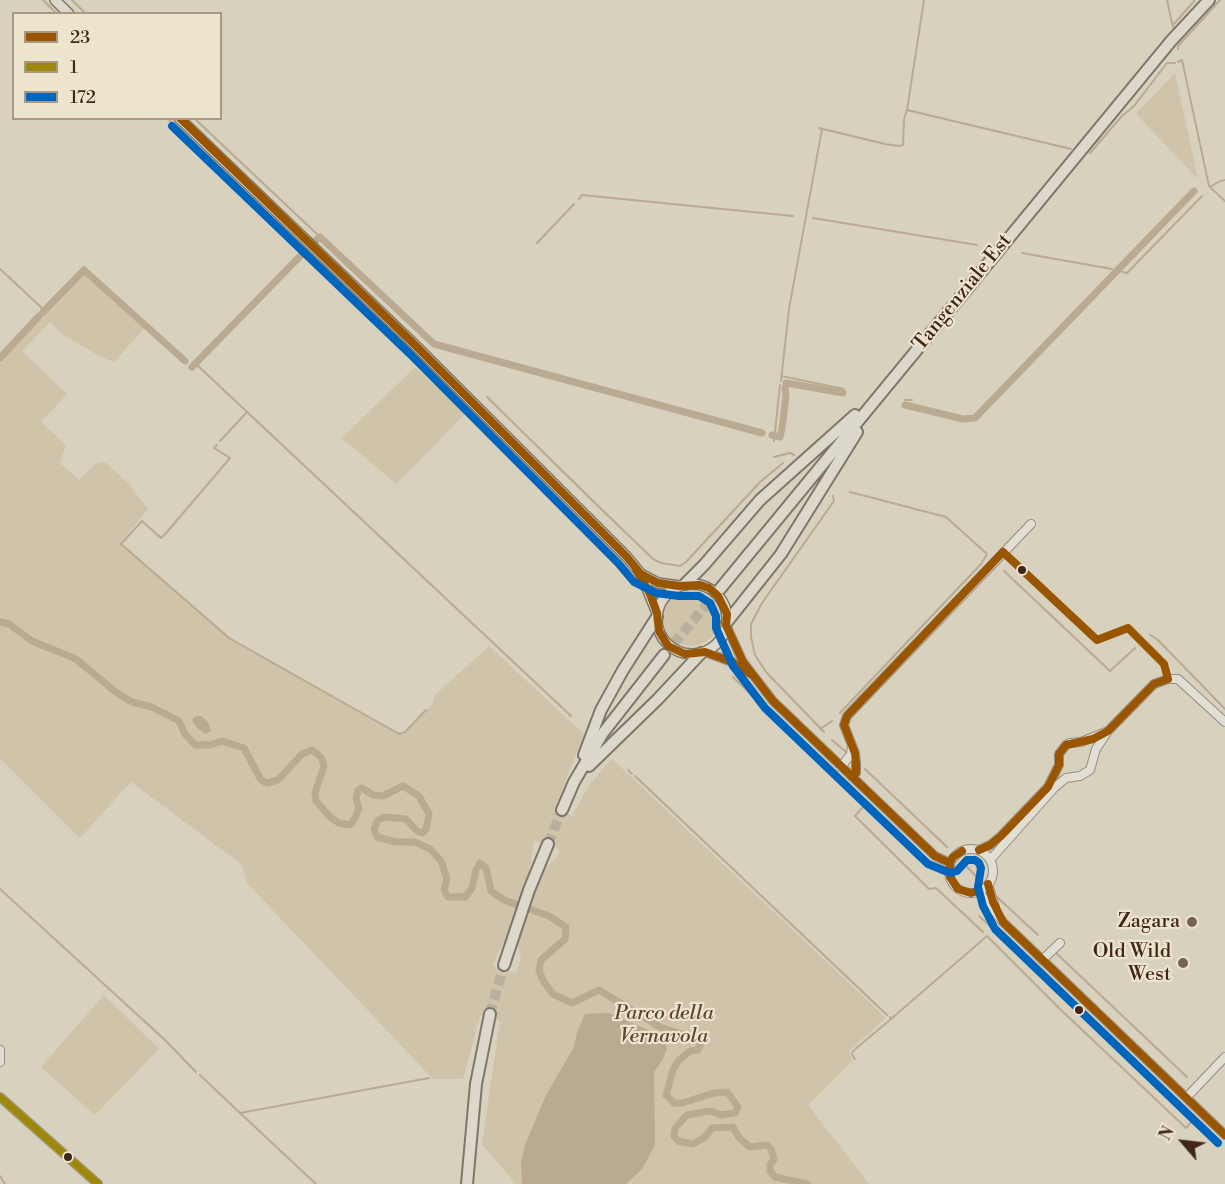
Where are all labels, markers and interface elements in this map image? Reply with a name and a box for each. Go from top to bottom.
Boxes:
legend [12,12,222,120]
text: 23 [70,26,90,49]
text: 1 [70,56,78,79]
text: 172 [70,86,96,109]
street label: Tangenziale Est [909,230,1017,356]
unlabelled marker [1016,564,1028,576]
place label: Zagara [1118,910,1180,934]
marker: Zagara [1185,915,1199,929]
place label: Old Wild West [1093,940,1171,987]
marker: Old Wild West [1176,956,1190,970]
park label: Parco della Vernavola [615,1002,713,1049]
unlabelled marker [1073,1004,1085,1016]
north arrow [1153,1112,1213,1172]
text: N [1155,1123,1179,1144]
unlabelled marker [62,1151,74,1163]

